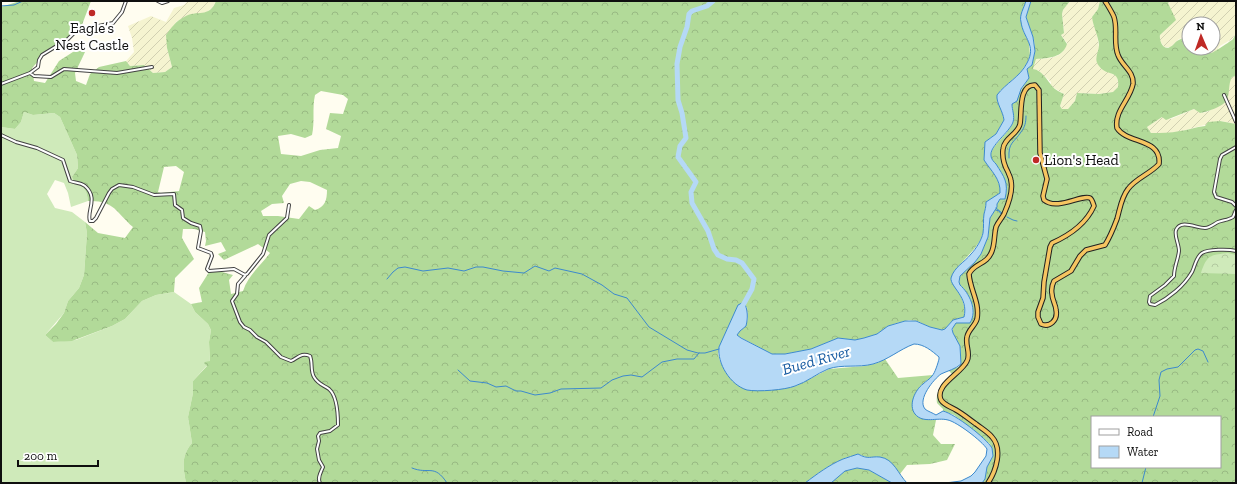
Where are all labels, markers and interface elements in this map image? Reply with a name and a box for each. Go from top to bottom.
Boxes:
marker: Eagle’s Nest Castle [87,8,97,18]
north arrow [1181,16,1221,56]
place label: Eagle’s Nest Castle [55,19,129,54]
text: N [1196,20,1206,33]
place label: Lion's Head [1044,151,1120,169]
marker: Lion's Head [1031,155,1041,165]
water label: Bued River [780,341,853,379]
legend [1091,416,1221,468]
text: Road [1127,425,1153,439]
scale bar [18,442,98,468]
text: Water [1127,445,1159,459]
text: 200 m [24,449,58,463]

